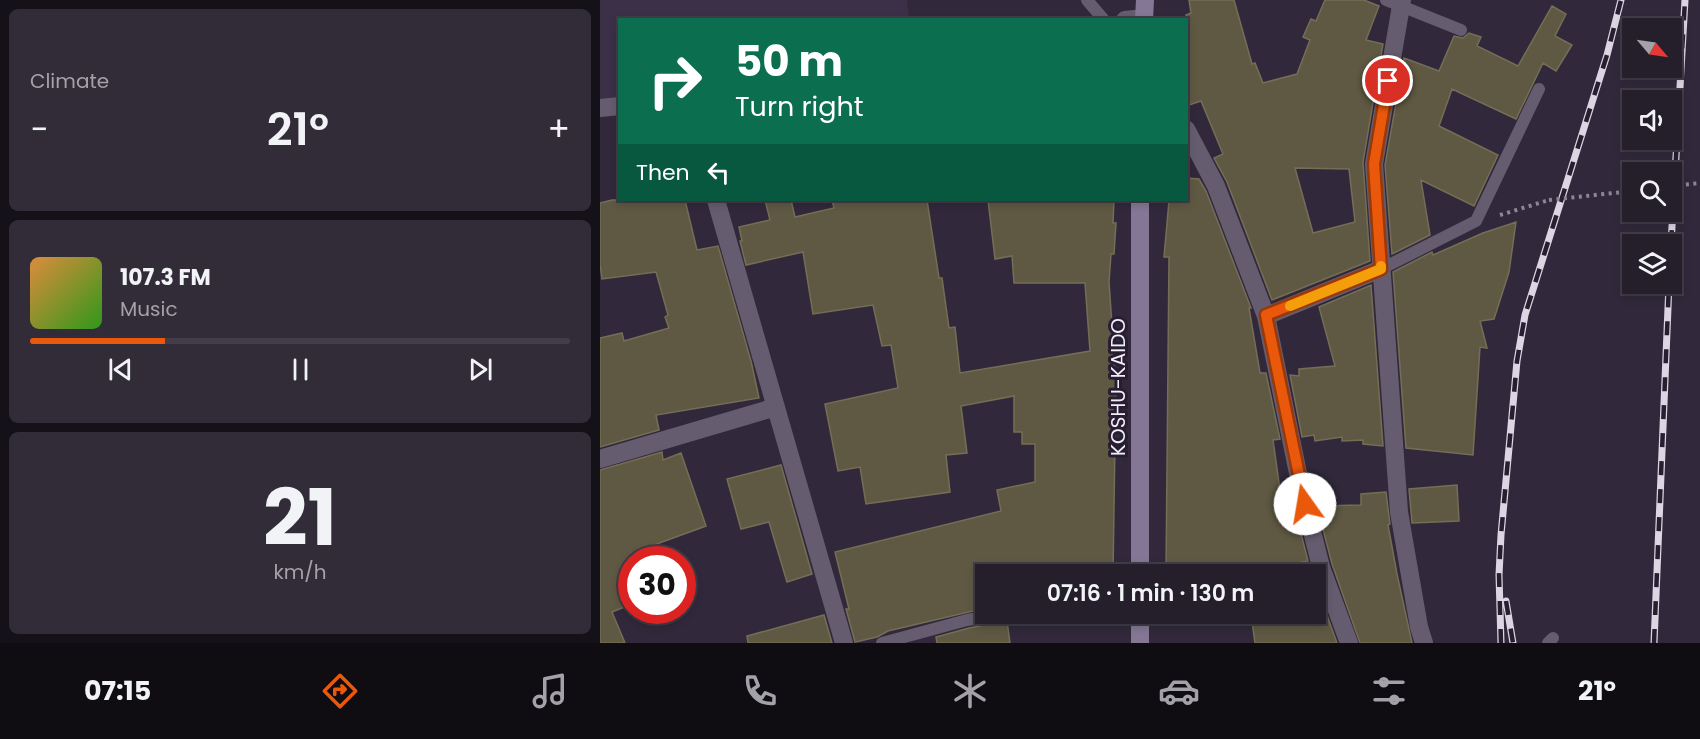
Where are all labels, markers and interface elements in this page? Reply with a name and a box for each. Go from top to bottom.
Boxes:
north arrow [1622,18,1682,78]
map controls [1622,18,1682,294]
text: 50 m [735,32,843,91]
icon: right [636,42,714,120]
pin [1362,55,1413,106]
icon: arrive [1371,64,1404,97]
text: Climate [30,67,109,95]
text: Turn right [735,88,864,125]
button: sound [1622,90,1682,150]
text: 21° [267,98,329,161]
text: − [30,106,48,153]
text: + [547,106,570,153]
icon: left [702,156,735,189]
text: Then [636,157,690,188]
button: search [1622,162,1682,222]
button: layers [1622,234,1682,294]
text: 107.3 FM [120,262,211,293]
text: Music [120,295,178,323]
street label: KOSHU-KAIDO [1104,318,1132,456]
icon: previous [104,353,137,386]
icon: pause [284,353,317,386]
icon: next [464,353,497,386]
text: 21 [263,463,337,572]
position arrow [1273,472,1337,536]
speed limit sign: 30 [618,546,696,624]
text: km/h [273,558,327,586]
text: 07:16 · 1 min · 130 m [1047,578,1254,609]
icon: directions [319,670,361,712]
icon: music [529,670,571,712]
icon: phone [739,670,781,712]
icon: climate [949,670,991,712]
icon: car [1158,670,1200,712]
icon: filters [1368,670,1410,712]
text: 07:15 [84,672,151,709]
text: 21° [1578,672,1616,709]

